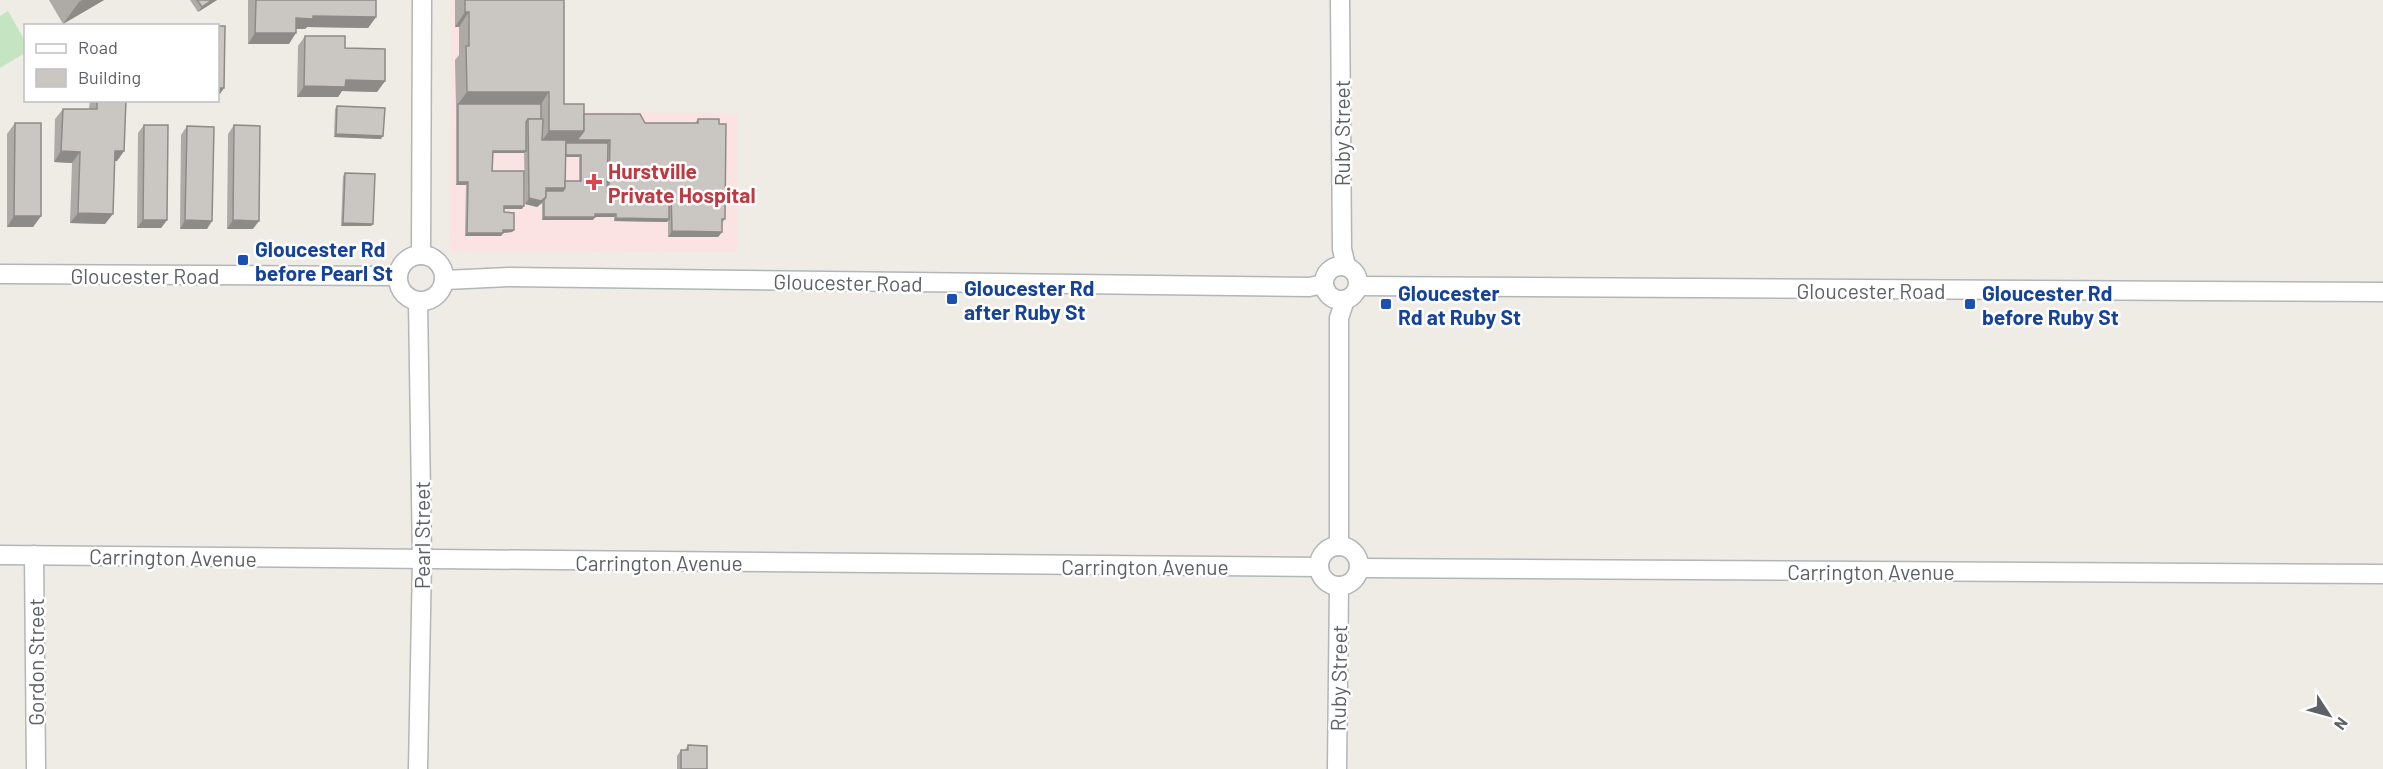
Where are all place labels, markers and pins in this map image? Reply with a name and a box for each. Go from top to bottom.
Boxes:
place label: Hurstville Private Hospital [608,158,756,207]
marker: Hurstville Private Hospital [585,173,603,191]
place label: Gloucester Rd before Pearl St [255,236,393,285]
marker: Gloucester Rd before Pearl St [236,253,250,267]
place label: Gloucester Rd after Ruby St [964,275,1094,324]
place label: Gloucester Rd at Ruby St [1398,280,1521,329]
place label: Gloucester Rd before Ruby St [1982,280,2119,329]
marker: Gloucester Rd after Ruby St [945,292,959,306]
marker: Gloucester Rd at Ruby St [1379,297,1393,311]
marker: Gloucester Rd before Ruby St [1963,297,1977,311]

